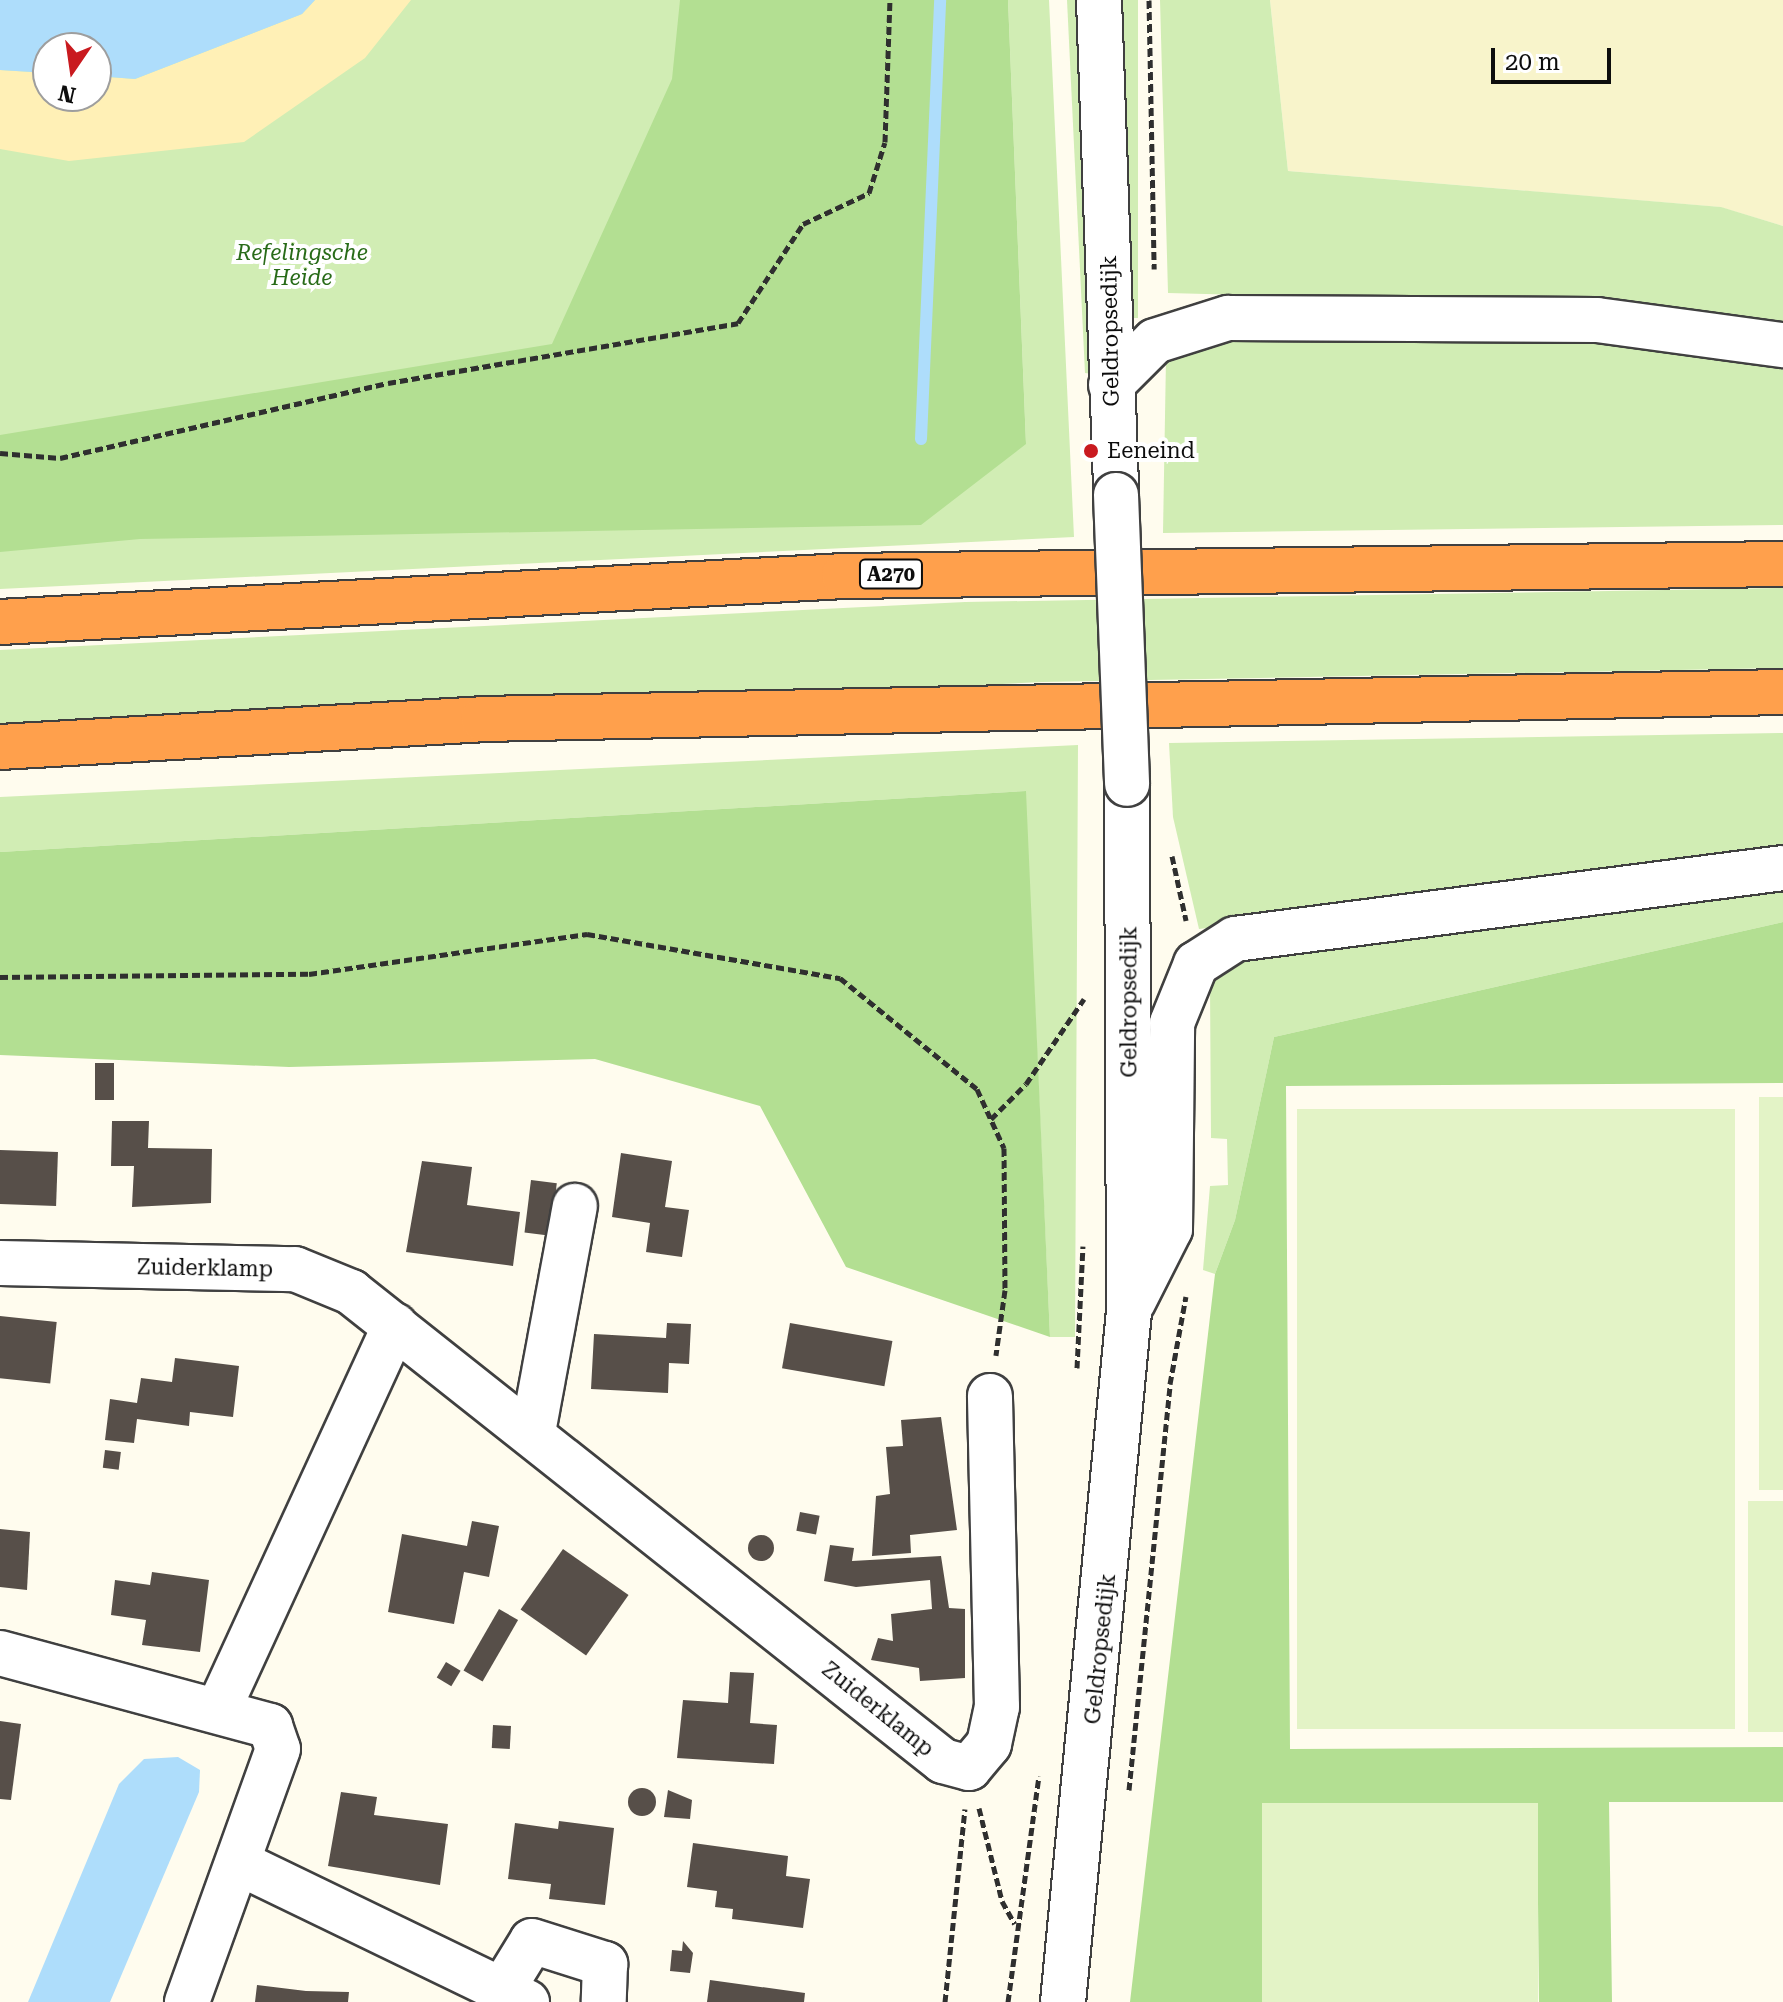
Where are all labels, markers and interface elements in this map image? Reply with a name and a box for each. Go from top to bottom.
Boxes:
north arrow [32,32,112,112]
scale bar [1495,32,1615,82]
text: 20 m [1505,48,1560,76]
text: N [56,80,78,108]
park label: Refelingsche Heide [236,239,368,290]
street label: Geldropsedijk [1095,255,1125,407]
place label: Eeneind [1107,438,1195,464]
marker: Eeneind [1082,442,1100,460]
road number: A270 [857,558,925,590]
street label: Geldropsedijk [1116,926,1142,1078]
street label: Zuiderklamp [137,1254,273,1282]
street label: Geldropsedijk [1079,1572,1121,1726]
street label: Zuiderklamp [817,1656,939,1762]

